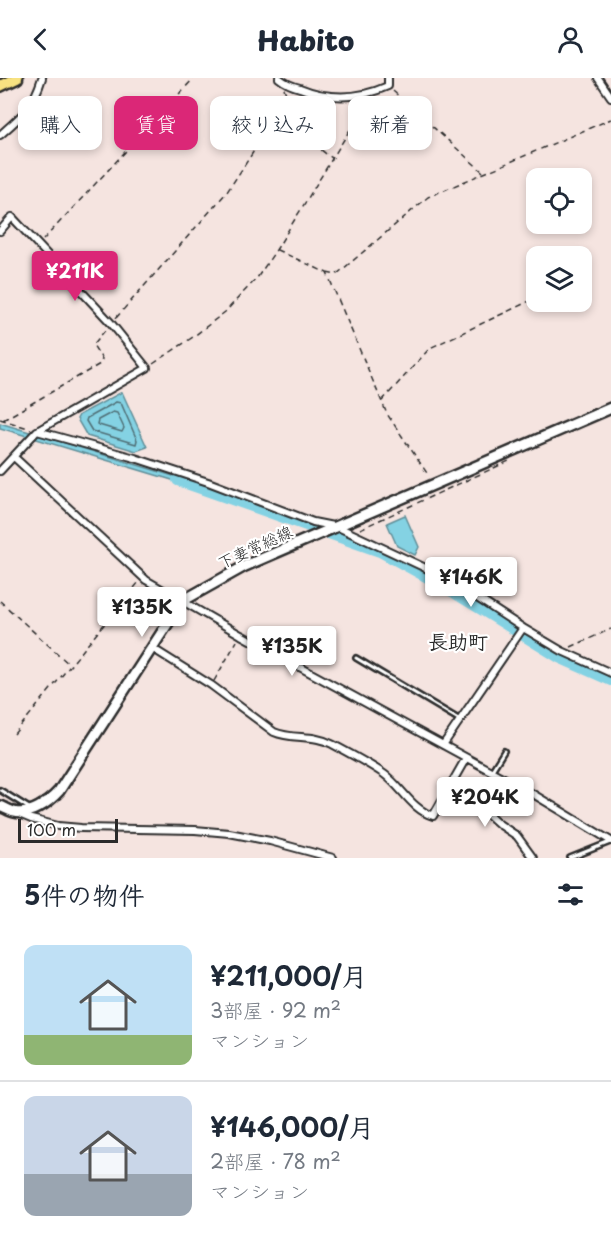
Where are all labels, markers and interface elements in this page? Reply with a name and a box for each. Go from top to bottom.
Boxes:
text: Habito [257,19,354,60]
icon: back [24,23,57,56]
icon: person [554,23,587,56]
chip: 購入 [18,96,102,150]
chip: 賃貸 [114,96,198,150]
chip: 絞り込み [210,96,336,150]
chip: 新着 [348,96,432,150]
map controls [526,168,592,312]
button: locate [526,168,592,234]
button: layers [526,246,592,312]
pin: ¥211K [33,251,117,302]
text: ¥211K [46,255,104,285]
street label: 下妻常総線 [213,518,296,574]
pin: ¥146K [429,557,513,608]
text: ¥146K [439,561,503,591]
pin: ¥135K [100,587,184,638]
text: ¥135K [111,591,173,621]
pin: ¥135K [250,626,334,677]
district label: 長助町 [428,626,488,656]
text: ¥135K [261,630,323,660]
pin: ¥204K [443,777,527,828]
text: ¥204K [451,781,519,811]
scale bar [18,816,118,844]
text: 100 m [27,817,76,841]
text: 5件の物件 [24,875,145,914]
icon: filters [554,878,587,911]
text: ¥211,000/月 [210,956,367,995]
icon: home [72,969,144,1041]
text: 3部屋 · 92 m² [210,995,341,1025]
text: マンション [210,1025,309,1055]
text: ¥146,000/月 [210,1107,375,1146]
icon: home [72,1120,144,1192]
text: 2部屋 · 78 m² [210,1146,341,1176]
text: マンション [210,1176,309,1206]

